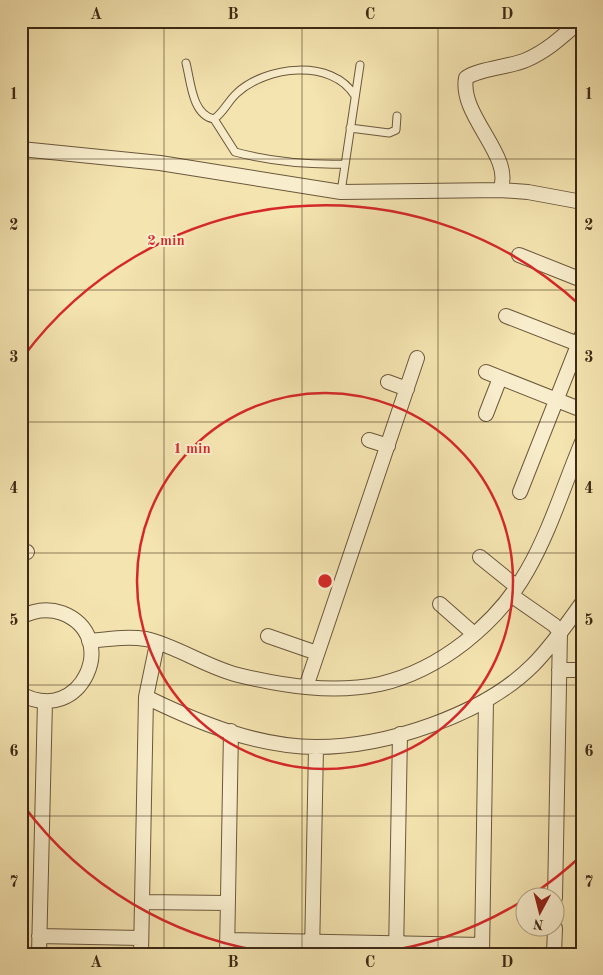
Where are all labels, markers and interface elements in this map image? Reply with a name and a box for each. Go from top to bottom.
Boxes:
text: A [90,7,102,23]
text: B [227,7,239,23]
text: C [365,7,375,23]
text: D [501,7,513,23]
text: 1 [9,87,19,103]
text: 1 [584,87,594,103]
text: 2 [9,218,19,234]
text: 2 [584,218,594,234]
text: 2 min [147,234,185,249]
text: 3 [9,350,19,366]
text: 3 [584,350,594,366]
text: 1 min [173,442,211,457]
text: 4 [9,481,19,497]
text: 4 [584,481,594,497]
centre of rings [316,572,334,590]
text: 5 [9,613,19,629]
text: 5 [584,613,594,629]
text: 6 [9,744,19,760]
text: 6 [584,744,594,760]
text: 7 [9,875,19,891]
text: 7 [584,875,594,891]
north arrow [516,888,566,938]
text: N [532,916,545,932]
text: A [90,955,102,971]
text: B [227,955,239,971]
text: C [365,955,375,971]
text: D [501,955,513,971]

